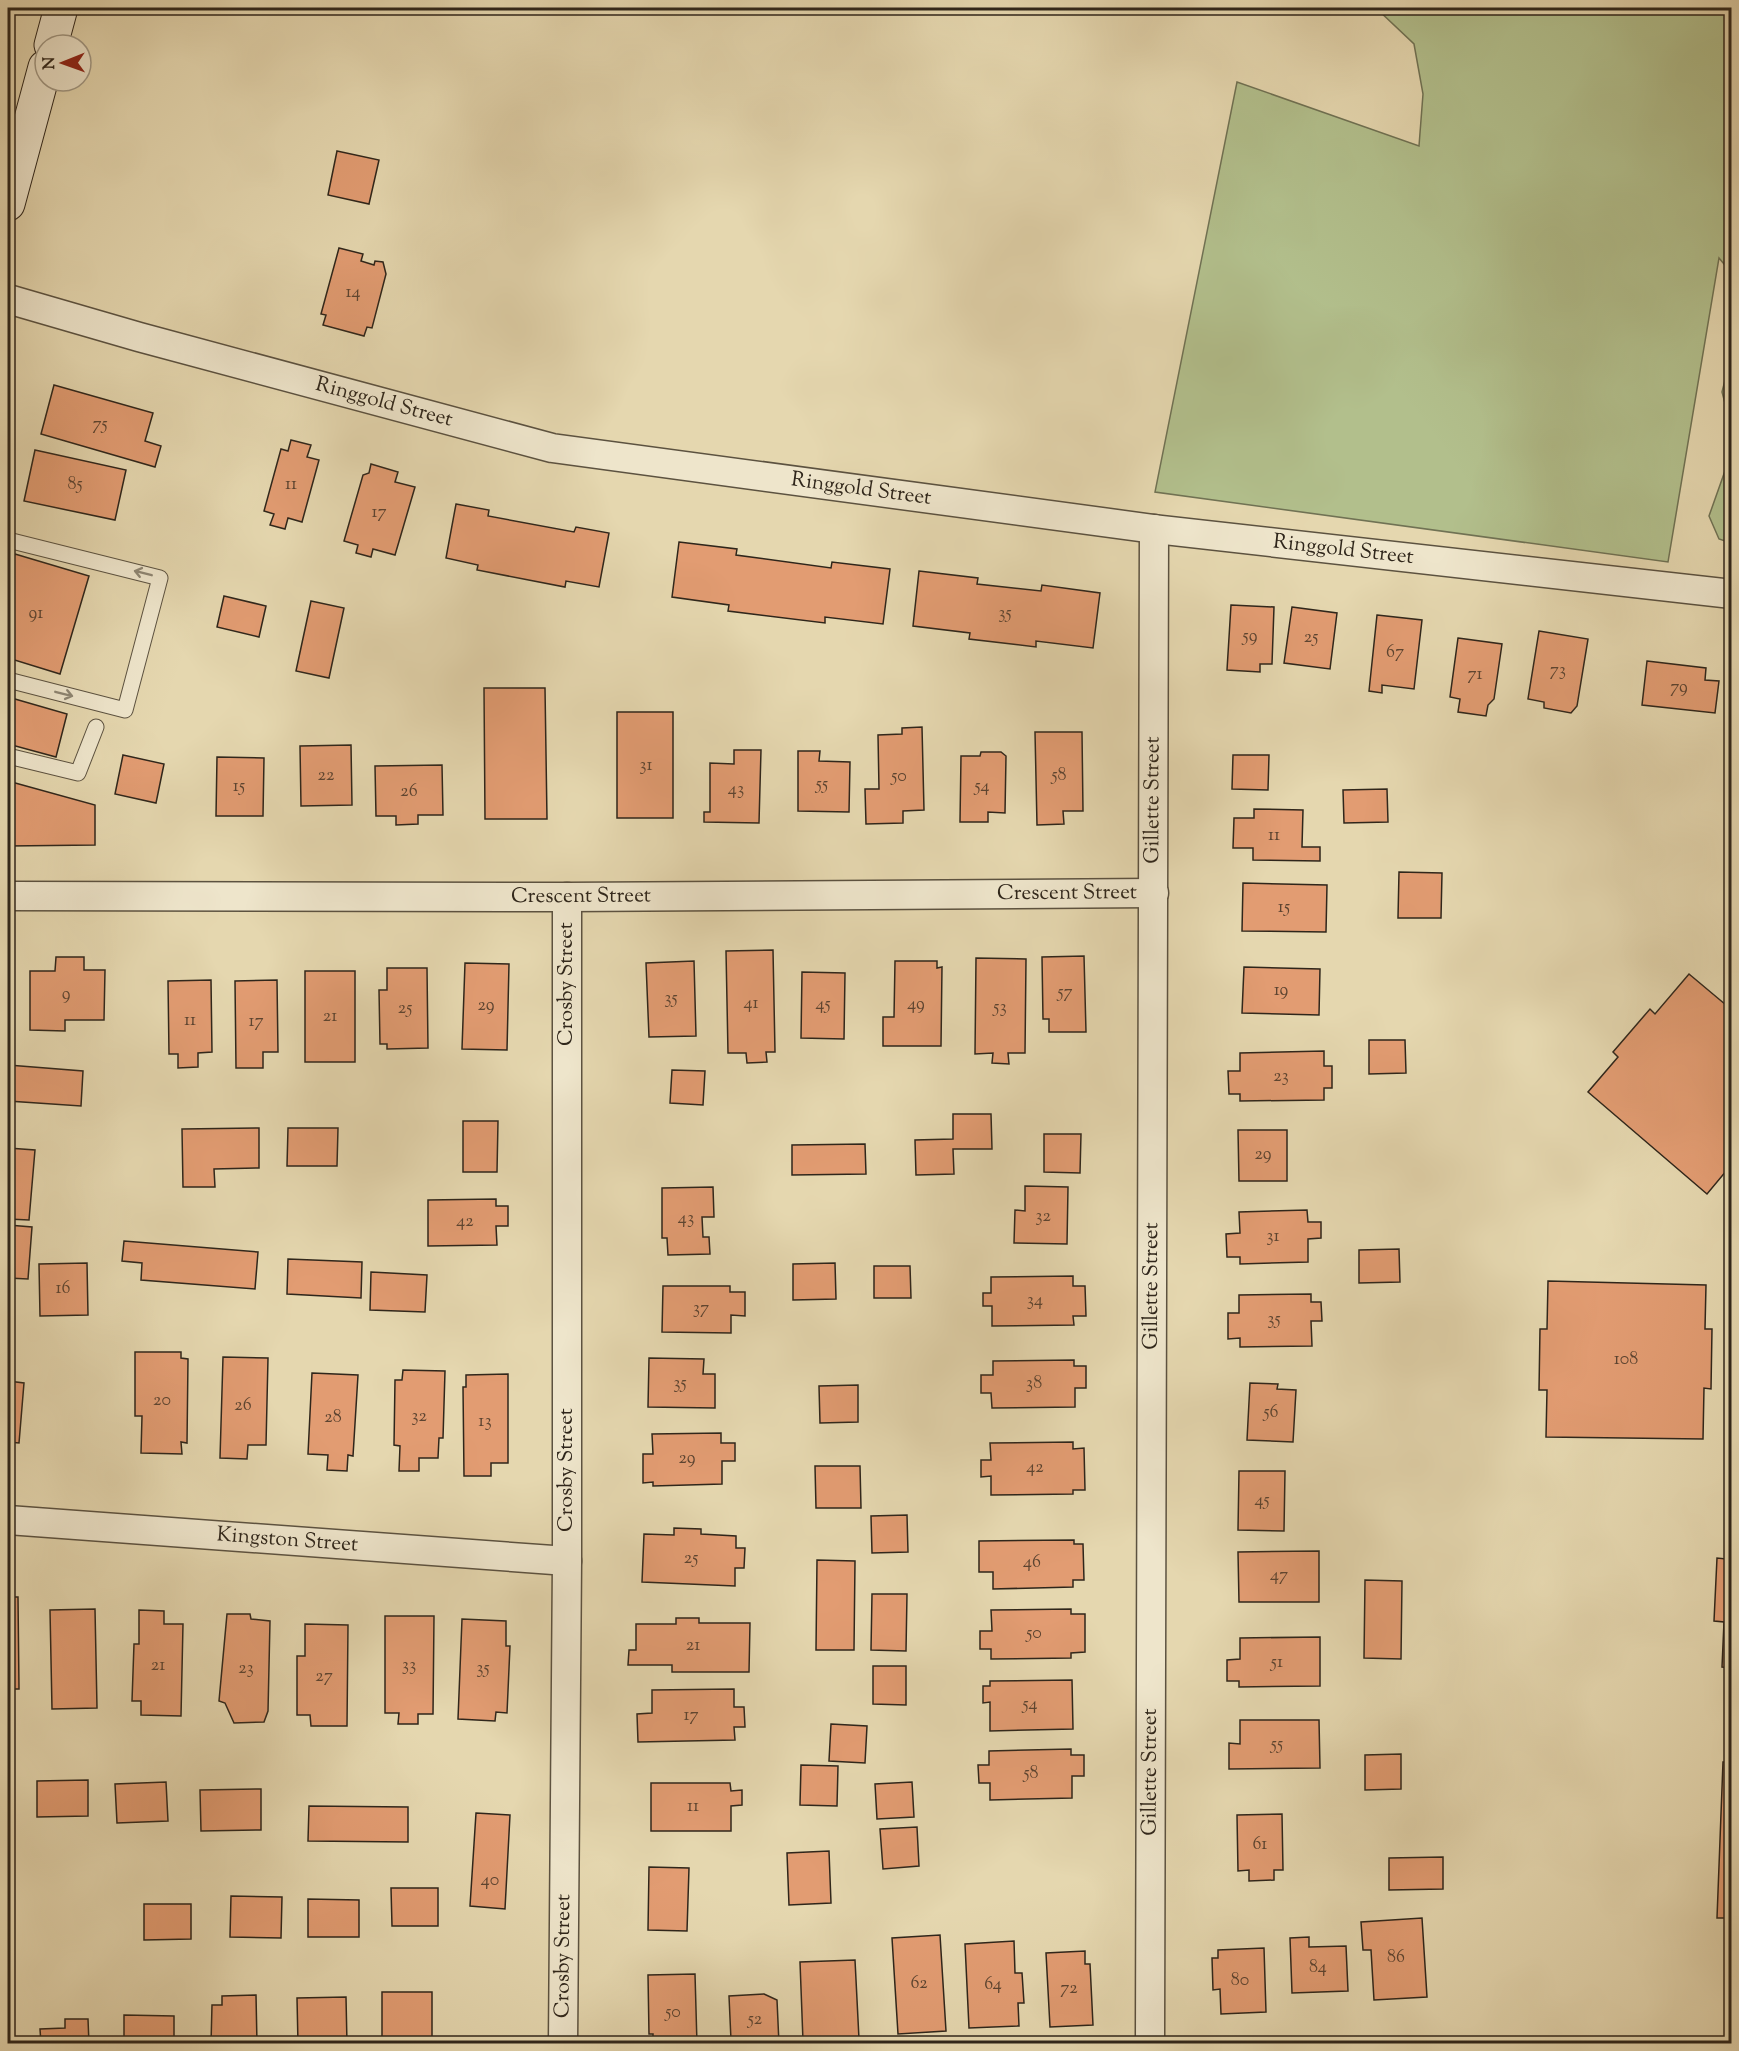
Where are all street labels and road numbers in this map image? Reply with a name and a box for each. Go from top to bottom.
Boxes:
street label: Ringgold Street [312,370,456,436]
street label: Ringgold Street [789,465,933,514]
street label: Ringgold Street [1271,527,1415,573]
street label: Gillette Street [1138,736,1168,864]
street label: Crescent Street [997,878,1137,909]
street label: Crescent Street [511,881,651,912]
street label: Crosby Street [552,922,582,1046]
street label: Gillette Street [1137,1222,1167,1350]
street label: Crosby Street [552,1408,582,1532]
street label: Kingston Street [215,1520,359,1561]
street label: Gillette Street [1136,1708,1166,1836]
street label: Crosby Street [548,1894,579,2018]

